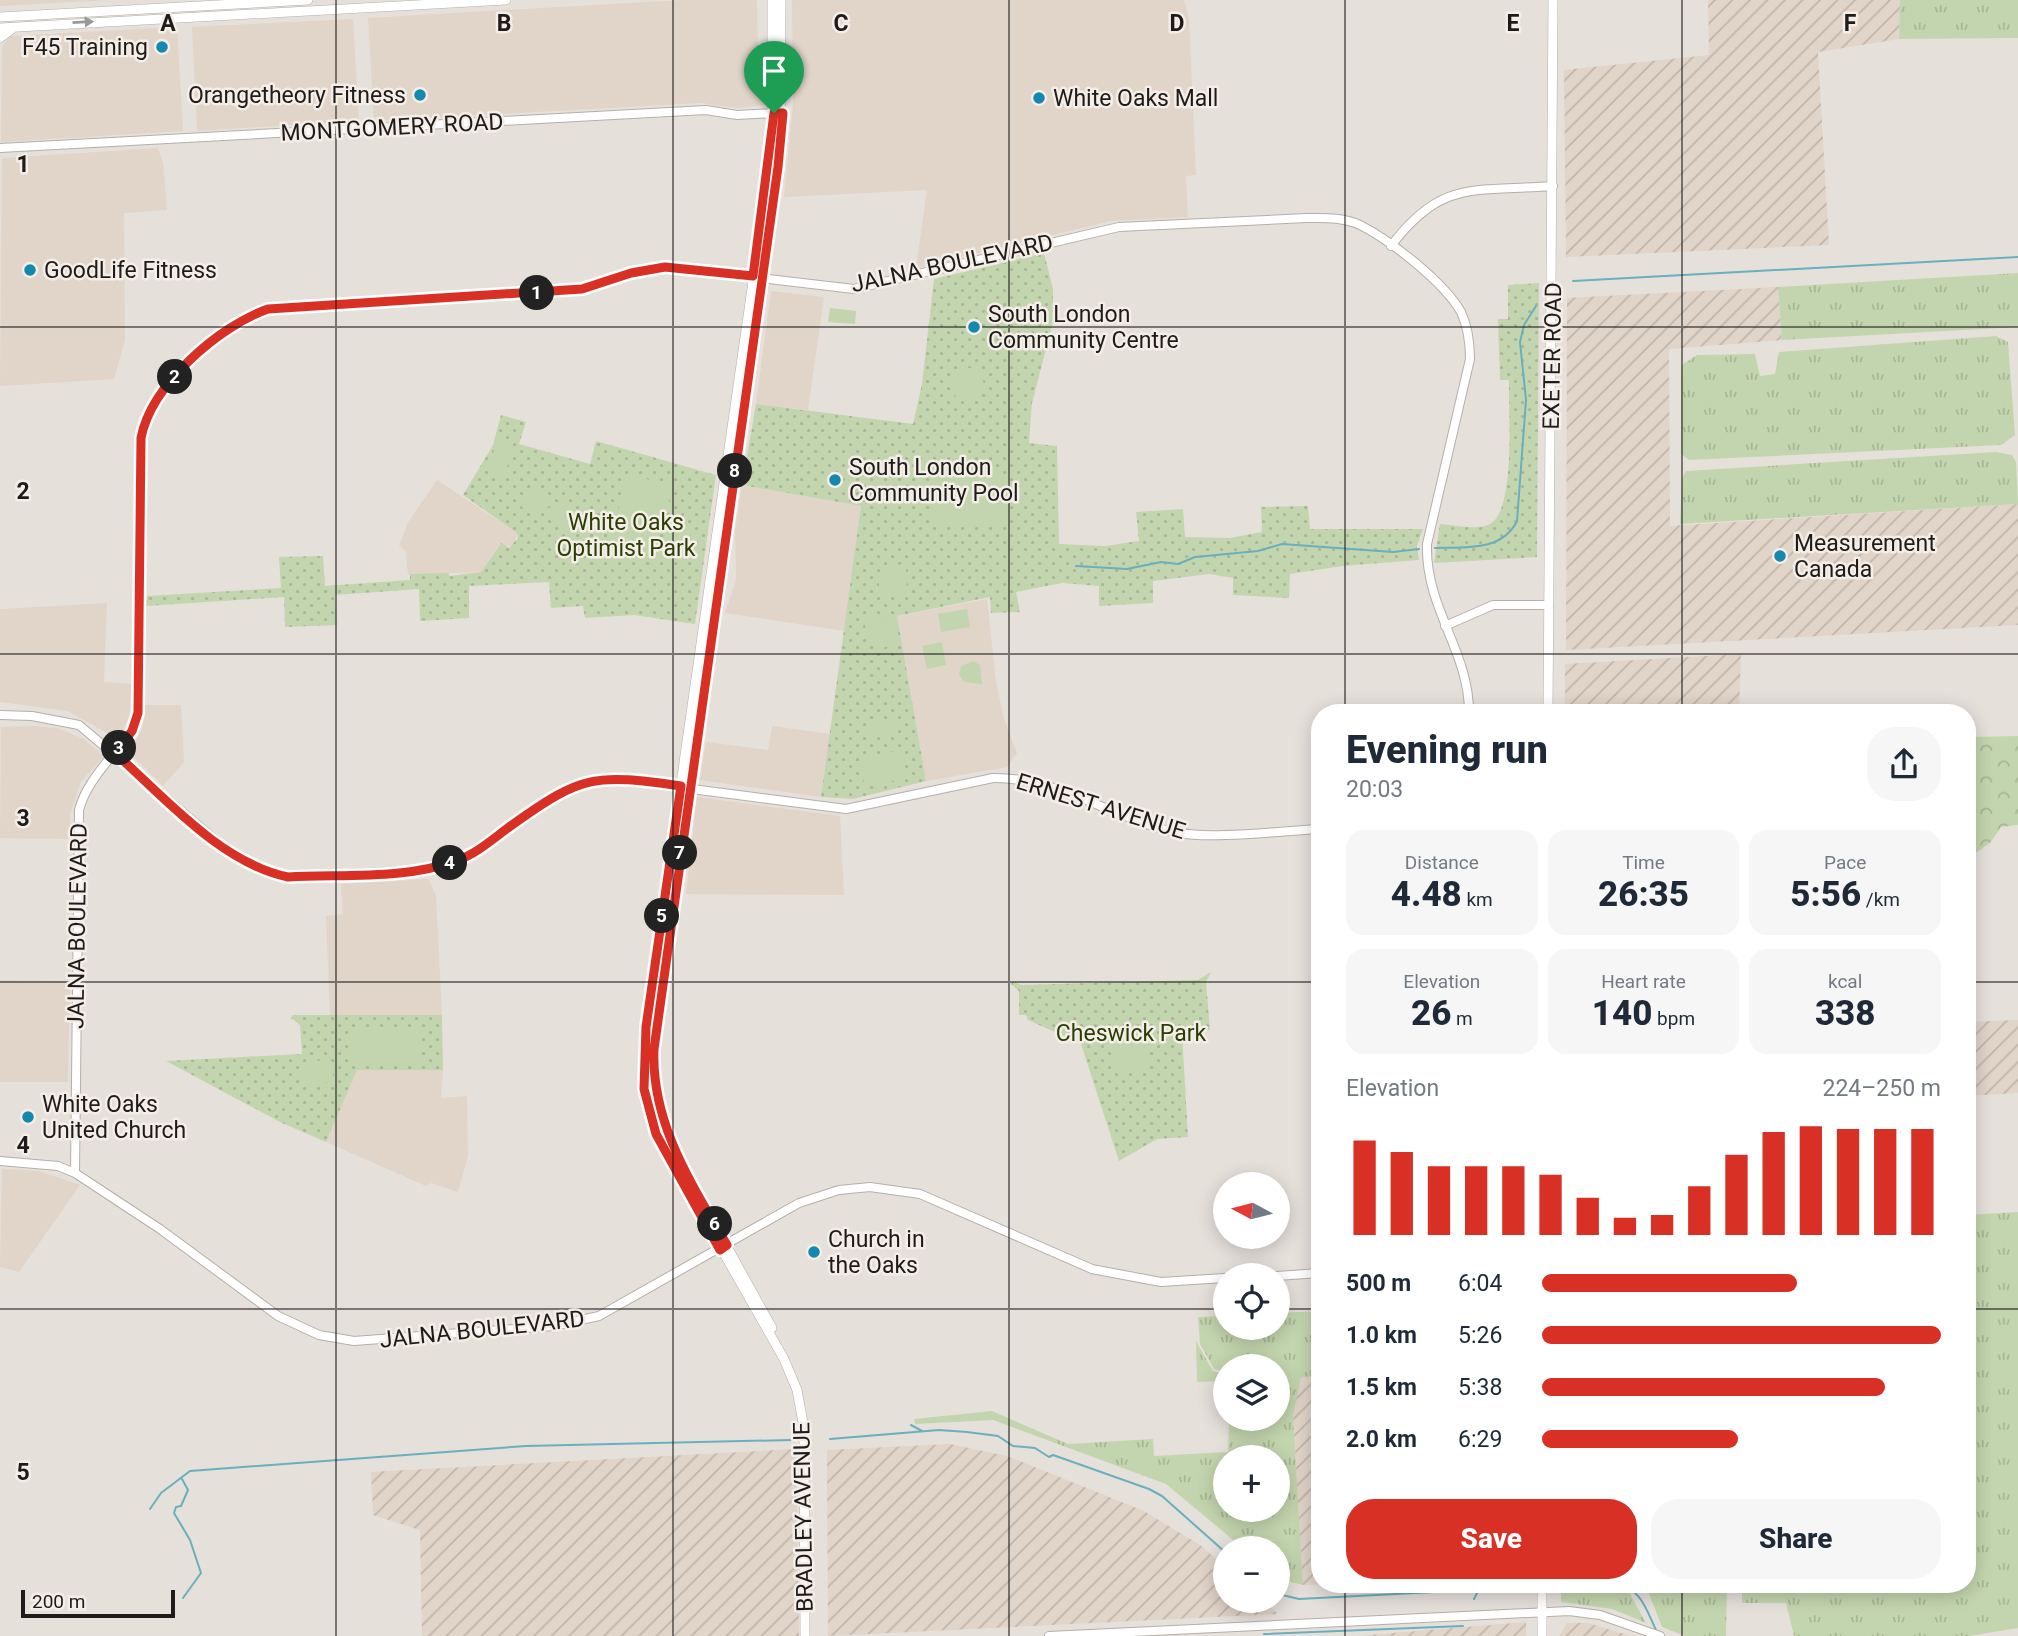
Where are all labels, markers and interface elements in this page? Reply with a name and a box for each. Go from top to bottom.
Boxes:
text: A [160,10,176,37]
text: B [497,10,511,37]
text: C [833,10,849,37]
text: D [1170,10,1184,37]
text: E [1507,10,1520,37]
text: F [1844,10,1857,37]
one-way arrow [72,17,94,28]
place label: F45 Training [22,34,148,61]
marker: F45 Training [154,39,170,55]
pin [744,41,804,113]
icon: arrive [755,52,793,90]
place label: Orangetheory Fitness [188,82,406,109]
place label: White Oaks Mall [1053,85,1218,112]
marker: Orangetheory Fitness [412,87,428,103]
marker: White Oaks Mall [1031,90,1047,106]
street label: MONTGOMERY ROAD [280,108,504,147]
text: 1 [16,151,30,178]
street label: JALNA BOULEVARD [849,229,1056,298]
place label: GoodLife Fitness [44,257,217,284]
marker: GoodLife Fitness [22,262,38,278]
pin: 1 [520,276,554,310]
text: 1 [531,281,542,304]
street label: EXETER ROAD [1538,282,1567,430]
place label: South London Community Centre [988,301,1179,354]
marker: South London Community Centre [966,319,982,335]
pin: 2 [158,360,192,394]
text: 2 [169,365,180,388]
pin: 8 [718,454,752,489]
place label: South London Community Pool [849,454,1019,507]
text: 8 [729,459,740,482]
marker: South London Community Pool [827,472,843,488]
text: 2 [16,478,30,505]
park label: White Oaks Optimist Park [556,509,696,562]
place label: Measurement Canada [1794,530,1936,583]
marker: Measurement Canada [1772,548,1788,564]
button: share [1867,727,1941,801]
text: Evening run [1346,728,1548,772]
pin: 3 [102,730,136,766]
text: 3 [113,736,124,759]
street label: ERNEST AVENUE [1013,768,1189,845]
text: 20:03 [1346,776,1403,803]
text: 3 [16,805,30,832]
street label: JALNA BOULEVARD [62,823,93,1029]
pin: 7 [662,836,698,870]
text: 7 [674,841,685,864]
pin: 4 [433,846,468,880]
text: 4 [444,851,455,874]
text: Distance [1405,851,1479,874]
text: Time [1622,851,1665,874]
text: Pace [1824,851,1866,874]
text: 4.48 [1391,874,1462,915]
text: 26:35 [1598,874,1689,915]
text: 5:56 [1790,874,1861,915]
text: km [1462,888,1493,911]
text: /km [1861,888,1900,911]
pin: 5 [644,898,680,934]
text: 5 [656,904,667,927]
text: Elevation [1403,970,1480,993]
text: Heart rate [1601,970,1686,993]
text: kcal [1828,970,1862,993]
text: 26 [1411,993,1451,1034]
text: 140 [1592,993,1652,1034]
text: 338 [1815,993,1875,1034]
text: m [1451,1007,1473,1030]
text: bpm [1652,1007,1695,1030]
park label: Cheswick Park [1056,1020,1207,1047]
text: Elevation [1346,1075,1439,1102]
text: 224–250 m [1822,1075,1941,1102]
place label: White Oaks United Church [42,1091,186,1144]
marker: White Oaks United Church [20,1109,36,1125]
text: 4 [16,1132,30,1159]
north arrow [1213,1172,1290,1250]
map controls [1213,1172,1290,1613]
pin: 6 [698,1206,732,1242]
text: 6 [709,1212,720,1235]
place label: Church in the Oaks [828,1226,925,1279]
marker: Church in the Oaks [806,1244,822,1260]
button: locate [1213,1263,1290,1340]
text: 500 m [1346,1270,1411,1297]
text: 6:04 [1458,1270,1502,1297]
street label: JALNA BOULEVARD [378,1305,586,1354]
text: 1.0 km [1346,1322,1417,1349]
text: 5:26 [1458,1322,1502,1349]
button: layers [1213,1354,1290,1431]
text: 1.5 km [1346,1374,1417,1401]
text: 5:38 [1458,1374,1502,1401]
street label: BRADLEY AVENUE [788,1422,819,1612]
text: 2.0 km [1346,1426,1417,1453]
text: 6:29 [1458,1426,1502,1453]
button: + [1213,1445,1290,1522]
text: 5 [16,1459,30,1486]
button: Save [1346,1499,1637,1579]
button: Share [1651,1499,1941,1579]
button: − [1213,1536,1290,1613]
scale bar [21,1587,175,1619]
text: 200 m [32,1590,85,1613]

